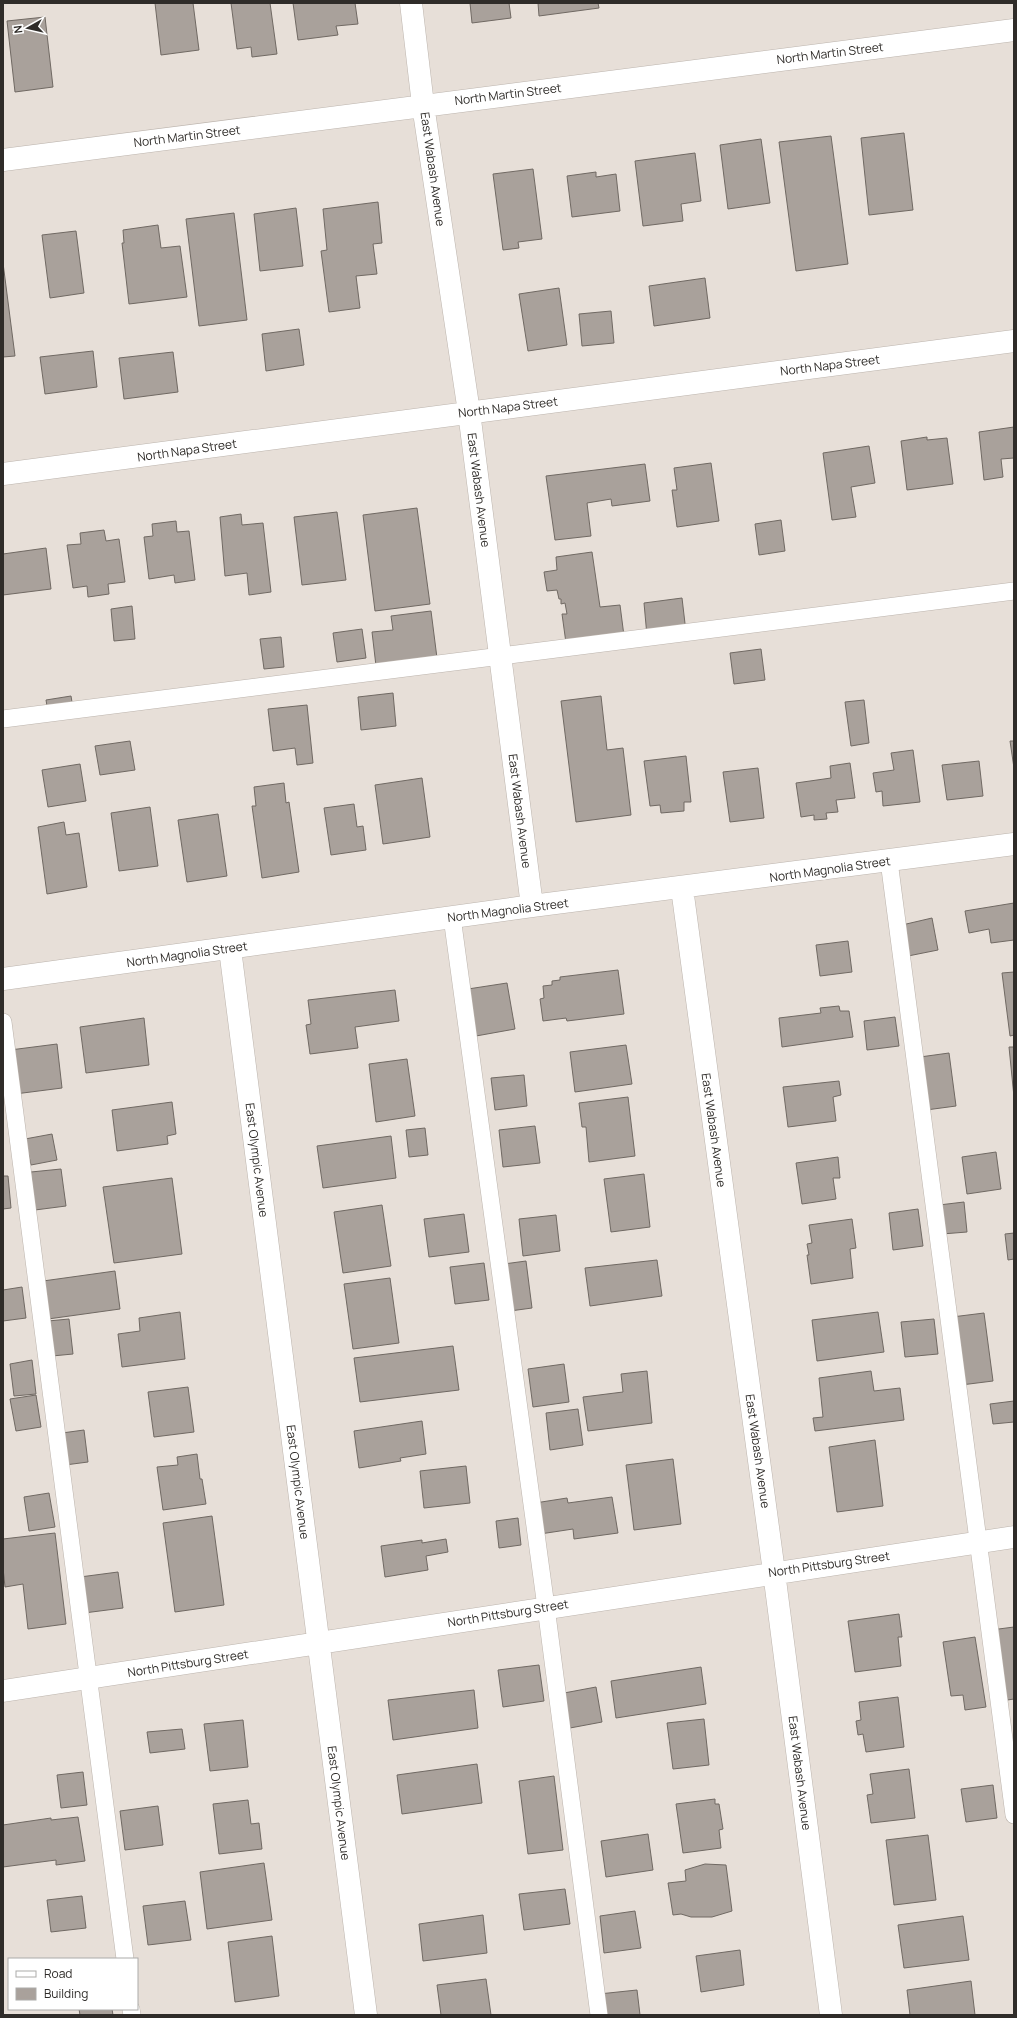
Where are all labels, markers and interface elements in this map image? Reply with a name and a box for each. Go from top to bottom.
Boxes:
north arrow [8,8,48,48]
text: N [10,24,26,34]
street label: North Martin Street [776,38,885,68]
street label: North Martin Street [454,79,563,109]
street label: East Wabash Avenue [417,111,449,227]
street label: North Martin Street [133,121,242,151]
street label: North Napa Street [779,350,881,380]
street label: North Napa Street [457,392,559,422]
street label: East Wabash Avenue [464,432,494,548]
street label: North Napa Street [136,435,238,465]
street label: East Wabash Avenue [505,753,535,869]
street label: North Magnolia Street [768,852,892,886]
street label: North Magnolia Street [446,894,570,926]
street label: North Magnolia Street [125,937,249,971]
street label: East Wabash Avenue [698,1072,730,1188]
street label: East Olympic Avenue [242,1102,272,1218]
street label: East Wabash Avenue [742,1393,774,1509]
street label: East Olympic Avenue [283,1424,313,1540]
street label: North Pittsburg Street [767,1547,891,1581]
street label: North Pittsburg Street [446,1595,570,1631]
street label: North Pittsburg Street [126,1645,250,1681]
street label: East Wabash Avenue [785,1715,815,1831]
street label: East Olympic Avenue [324,1745,354,1861]
legend [8,1958,138,2010]
text: Road [44,1965,72,1982]
text: Building [44,1985,88,2002]

